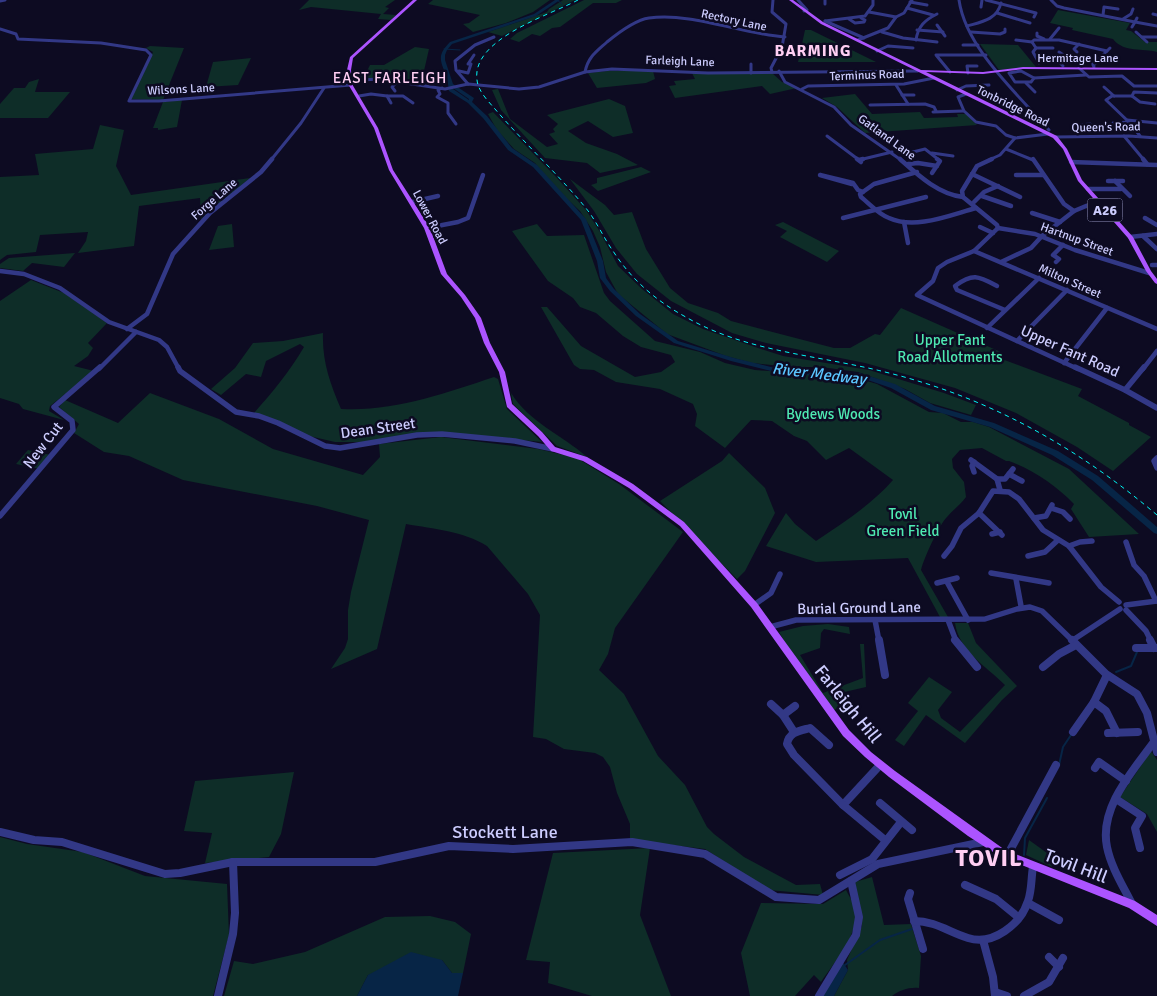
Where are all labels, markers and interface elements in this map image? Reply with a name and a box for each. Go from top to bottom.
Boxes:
street label: Rectory Lane [700,6,768,35]
district label: BARMING [775,41,851,61]
street label: Hermitage Lane [1037,51,1119,66]
street label: Farleigh Lane [645,53,715,70]
street label: Terminus Road [829,67,905,84]
district label: EAST FARLEIGH [333,69,447,87]
street label: Wilsons Lane [147,80,215,99]
street label: Tonbridge Road [974,82,1052,130]
street label: Gatland Lane [855,111,919,163]
street label: Queen's Road [1071,119,1141,136]
street label: Forge Lane [188,175,240,223]
street label: Lower Road [409,188,450,247]
road number: A26 [1088,198,1122,222]
street label: Hartnup Street [1038,219,1115,260]
street label: Milton Street [1036,261,1103,302]
street label: Upper Fant Road [1018,321,1122,381]
park label: Upper Fant Road Allotments [897,331,1003,366]
water label: River Medway [771,358,869,390]
park label: Bydews Woods [786,405,880,423]
street label: Dean Street [339,414,417,442]
street label: New Cut [19,418,67,472]
park label: Tovil Green Field [866,505,940,540]
street label: Burial Ground Lane [797,598,921,618]
street label: Farleigh Hill [810,660,886,748]
street label: Stockett Lane [452,821,558,843]
district label: TOVIL [955,843,1023,873]
street label: Tovil Hill [1041,844,1111,888]

